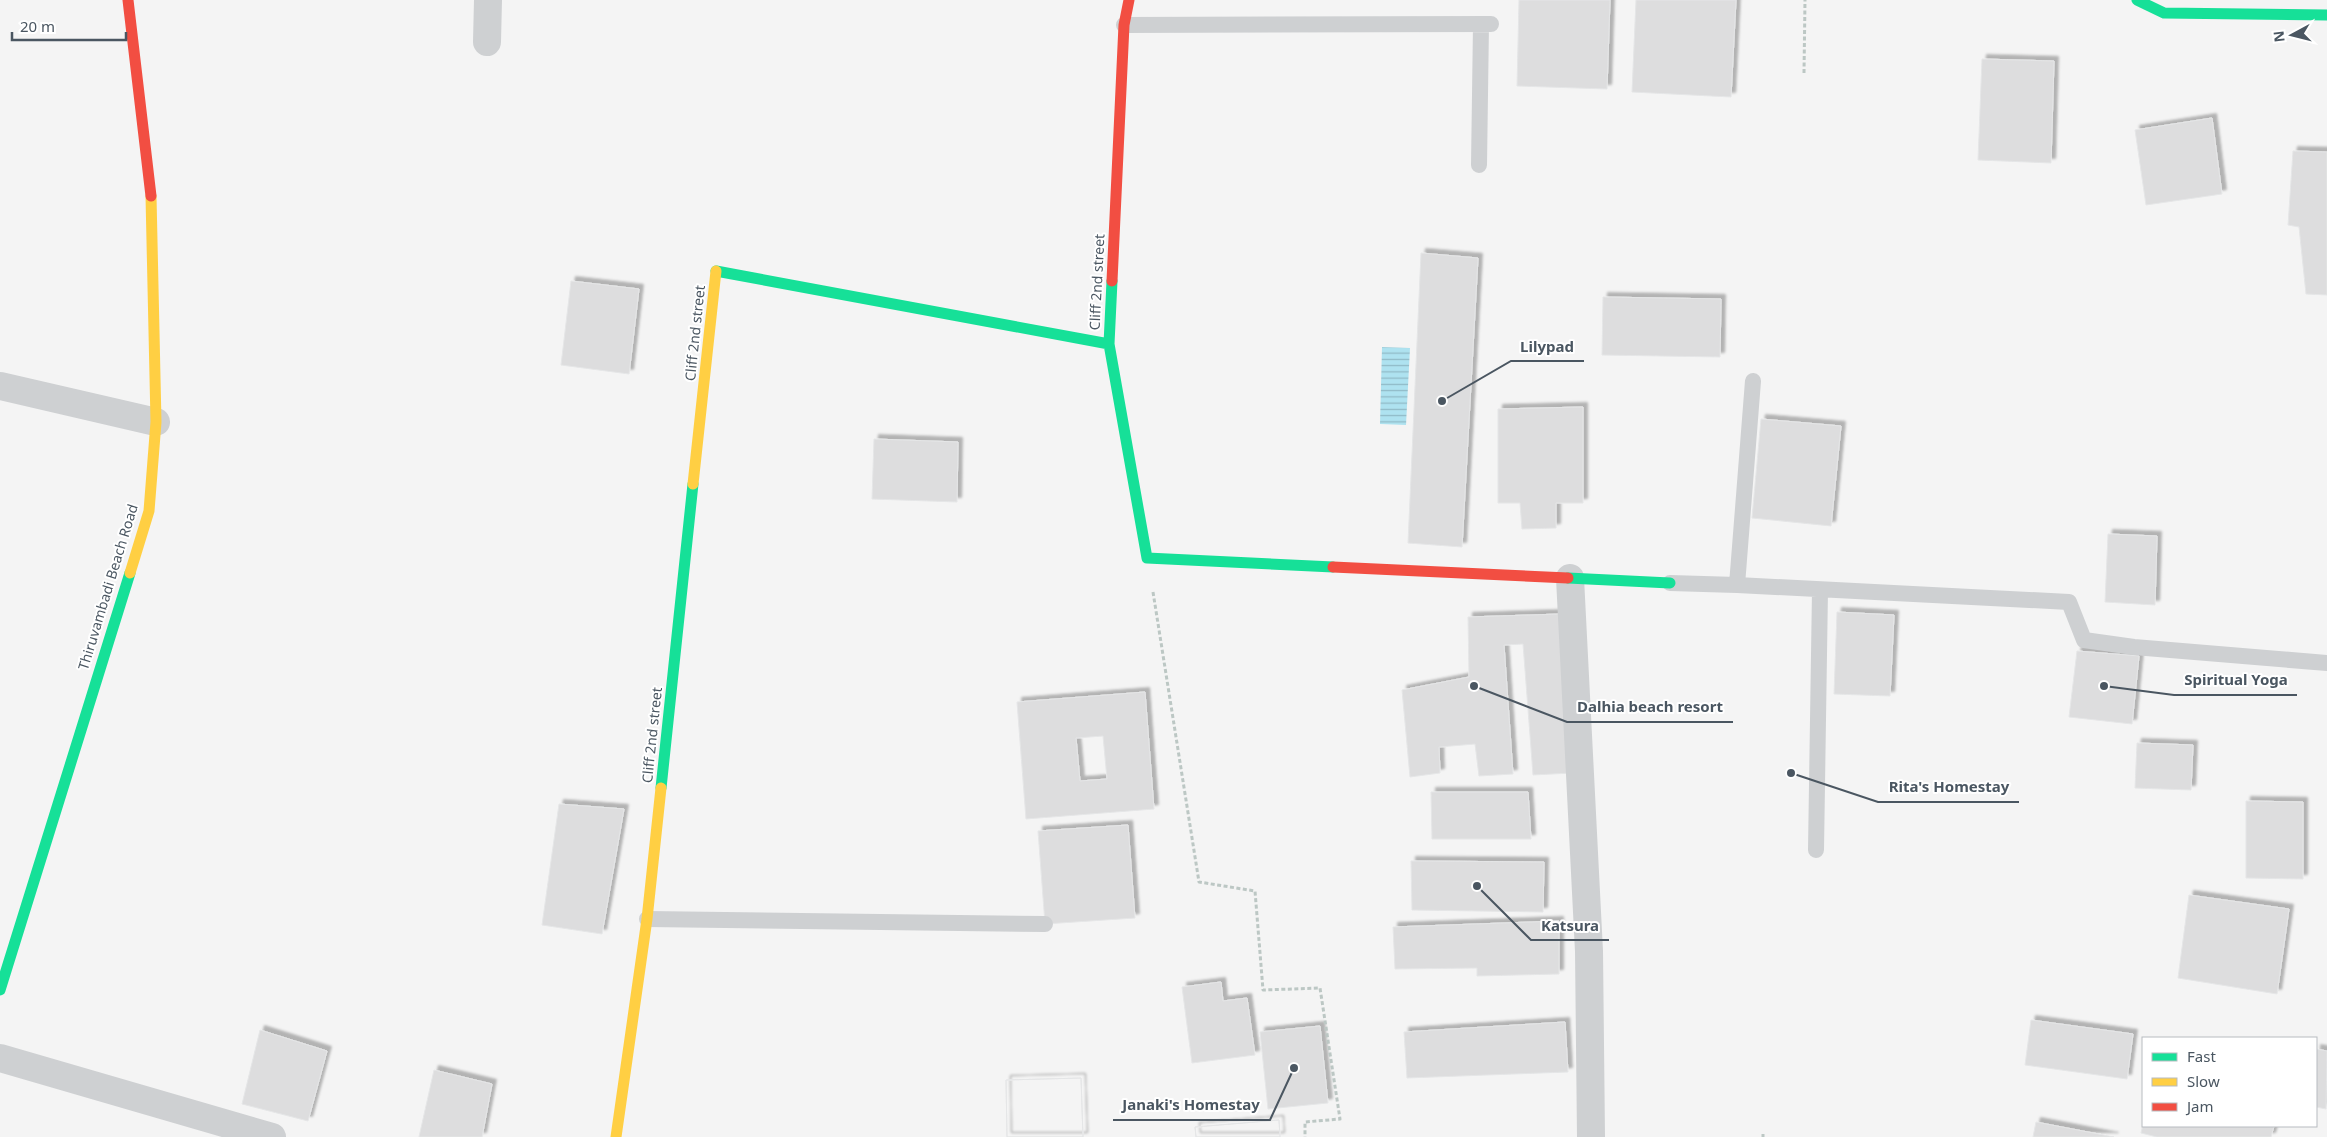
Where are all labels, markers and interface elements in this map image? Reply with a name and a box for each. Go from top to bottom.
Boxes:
scale bar [12,10,126,42]
north arrow [2267,10,2317,60]
text: 20 m [20,16,55,36]
text: N [2268,30,2289,43]
street label: Cliff 2nd street [1084,233,1109,331]
street label: Cliff 2nd street [680,284,709,382]
callout: Lilypad [1511,331,1584,361]
text: Lilypad [1520,336,1574,356]
street label: Thiruvambadi Beach Road [73,502,142,672]
callout: Spiritual Yoga [2174,665,2297,695]
text: Spiritual Yoga [2184,669,2288,689]
street label: Cliff 2nd street [637,686,666,784]
callout: Dalhia beach resort [1567,692,1733,722]
text: Dalhia beach resort [1577,696,1723,716]
callout: Rita's Homestay [1878,772,2019,802]
text: Rita's Homestay [1889,776,2010,796]
callout: Katsura [1531,910,1609,940]
text: Katsura [1541,915,1599,935]
legend [2142,1037,2317,1127]
text: Fast [2187,1046,2216,1066]
text: Slow [2187,1071,2220,1091]
callout: Janaki's Homestay [1113,1090,1270,1120]
text: Janaki's Homestay [1120,1094,1260,1114]
text: Jam [2185,1096,2214,1116]

